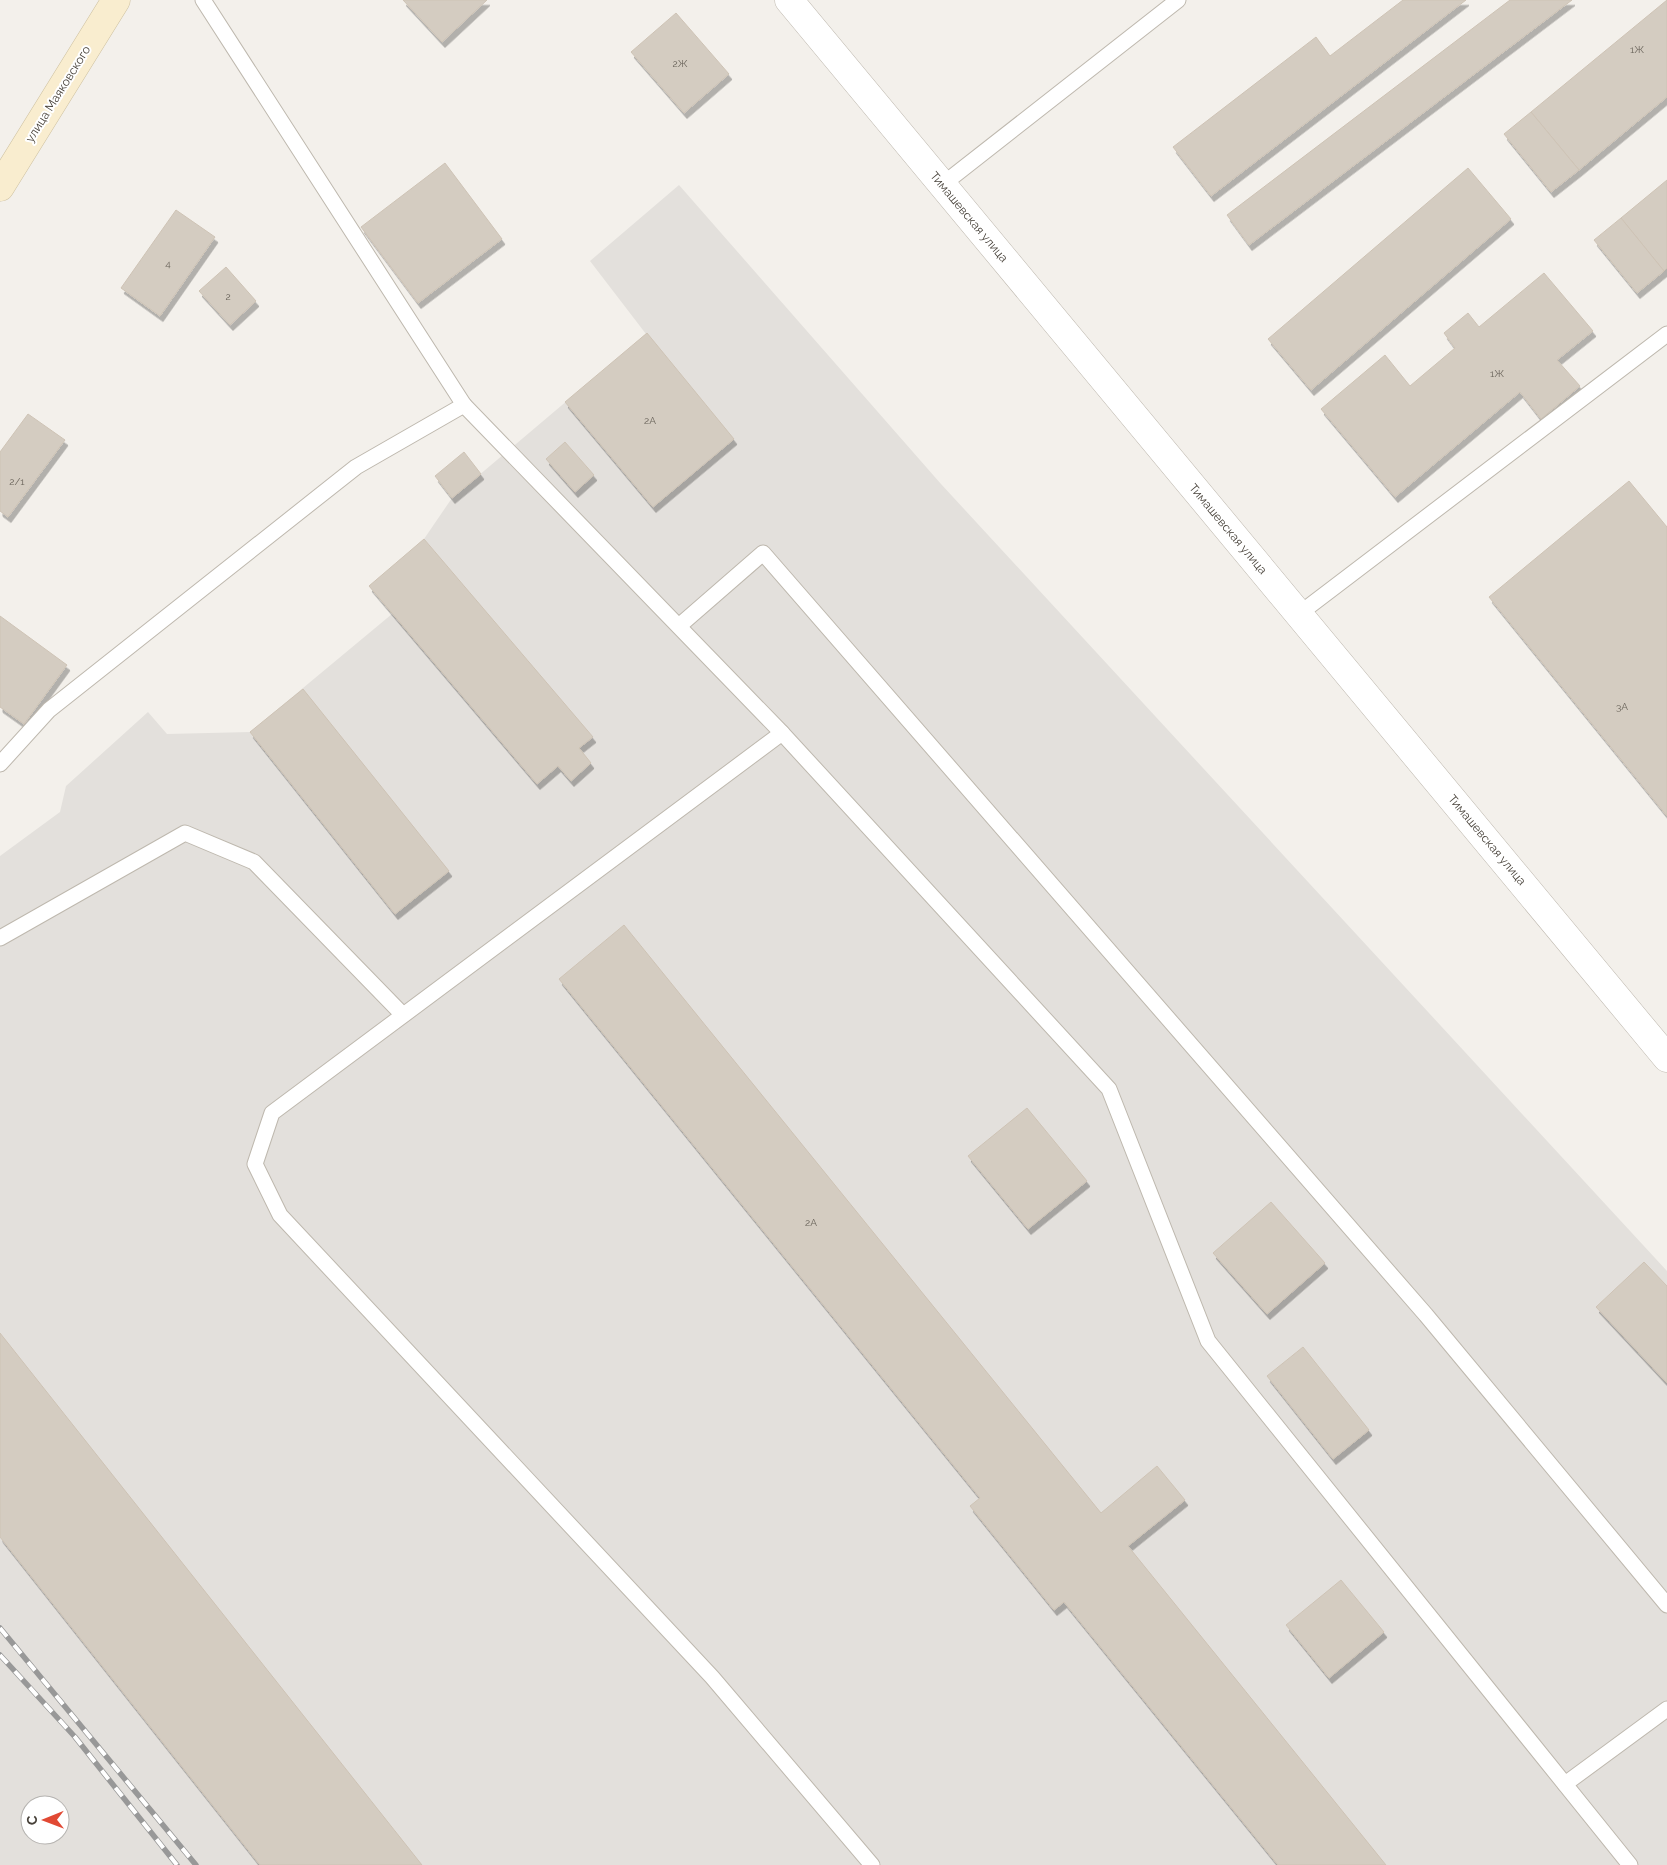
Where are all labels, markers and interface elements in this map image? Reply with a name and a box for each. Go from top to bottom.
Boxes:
street label: улица Маяковского [23,43,93,145]
house number: 1Ж [1630,44,1644,55]
house number: 2Ж [672,58,688,69]
street label: Тимашевская улица [927,169,1011,265]
house number: 4 [165,258,171,269]
house number: 2 [225,291,231,302]
house number: 1Ж [1490,368,1504,379]
house number: 2А [644,415,656,426]
house number: 2/1 [9,476,25,487]
street label: Тимашевская улица [1186,481,1270,577]
house number: 3А [1616,701,1628,712]
street label: Тимашевская улица [1445,792,1529,888]
house number: 2А [805,1217,817,1228]
north arrow [20,1795,70,1845]
text: С [24,1815,40,1825]

